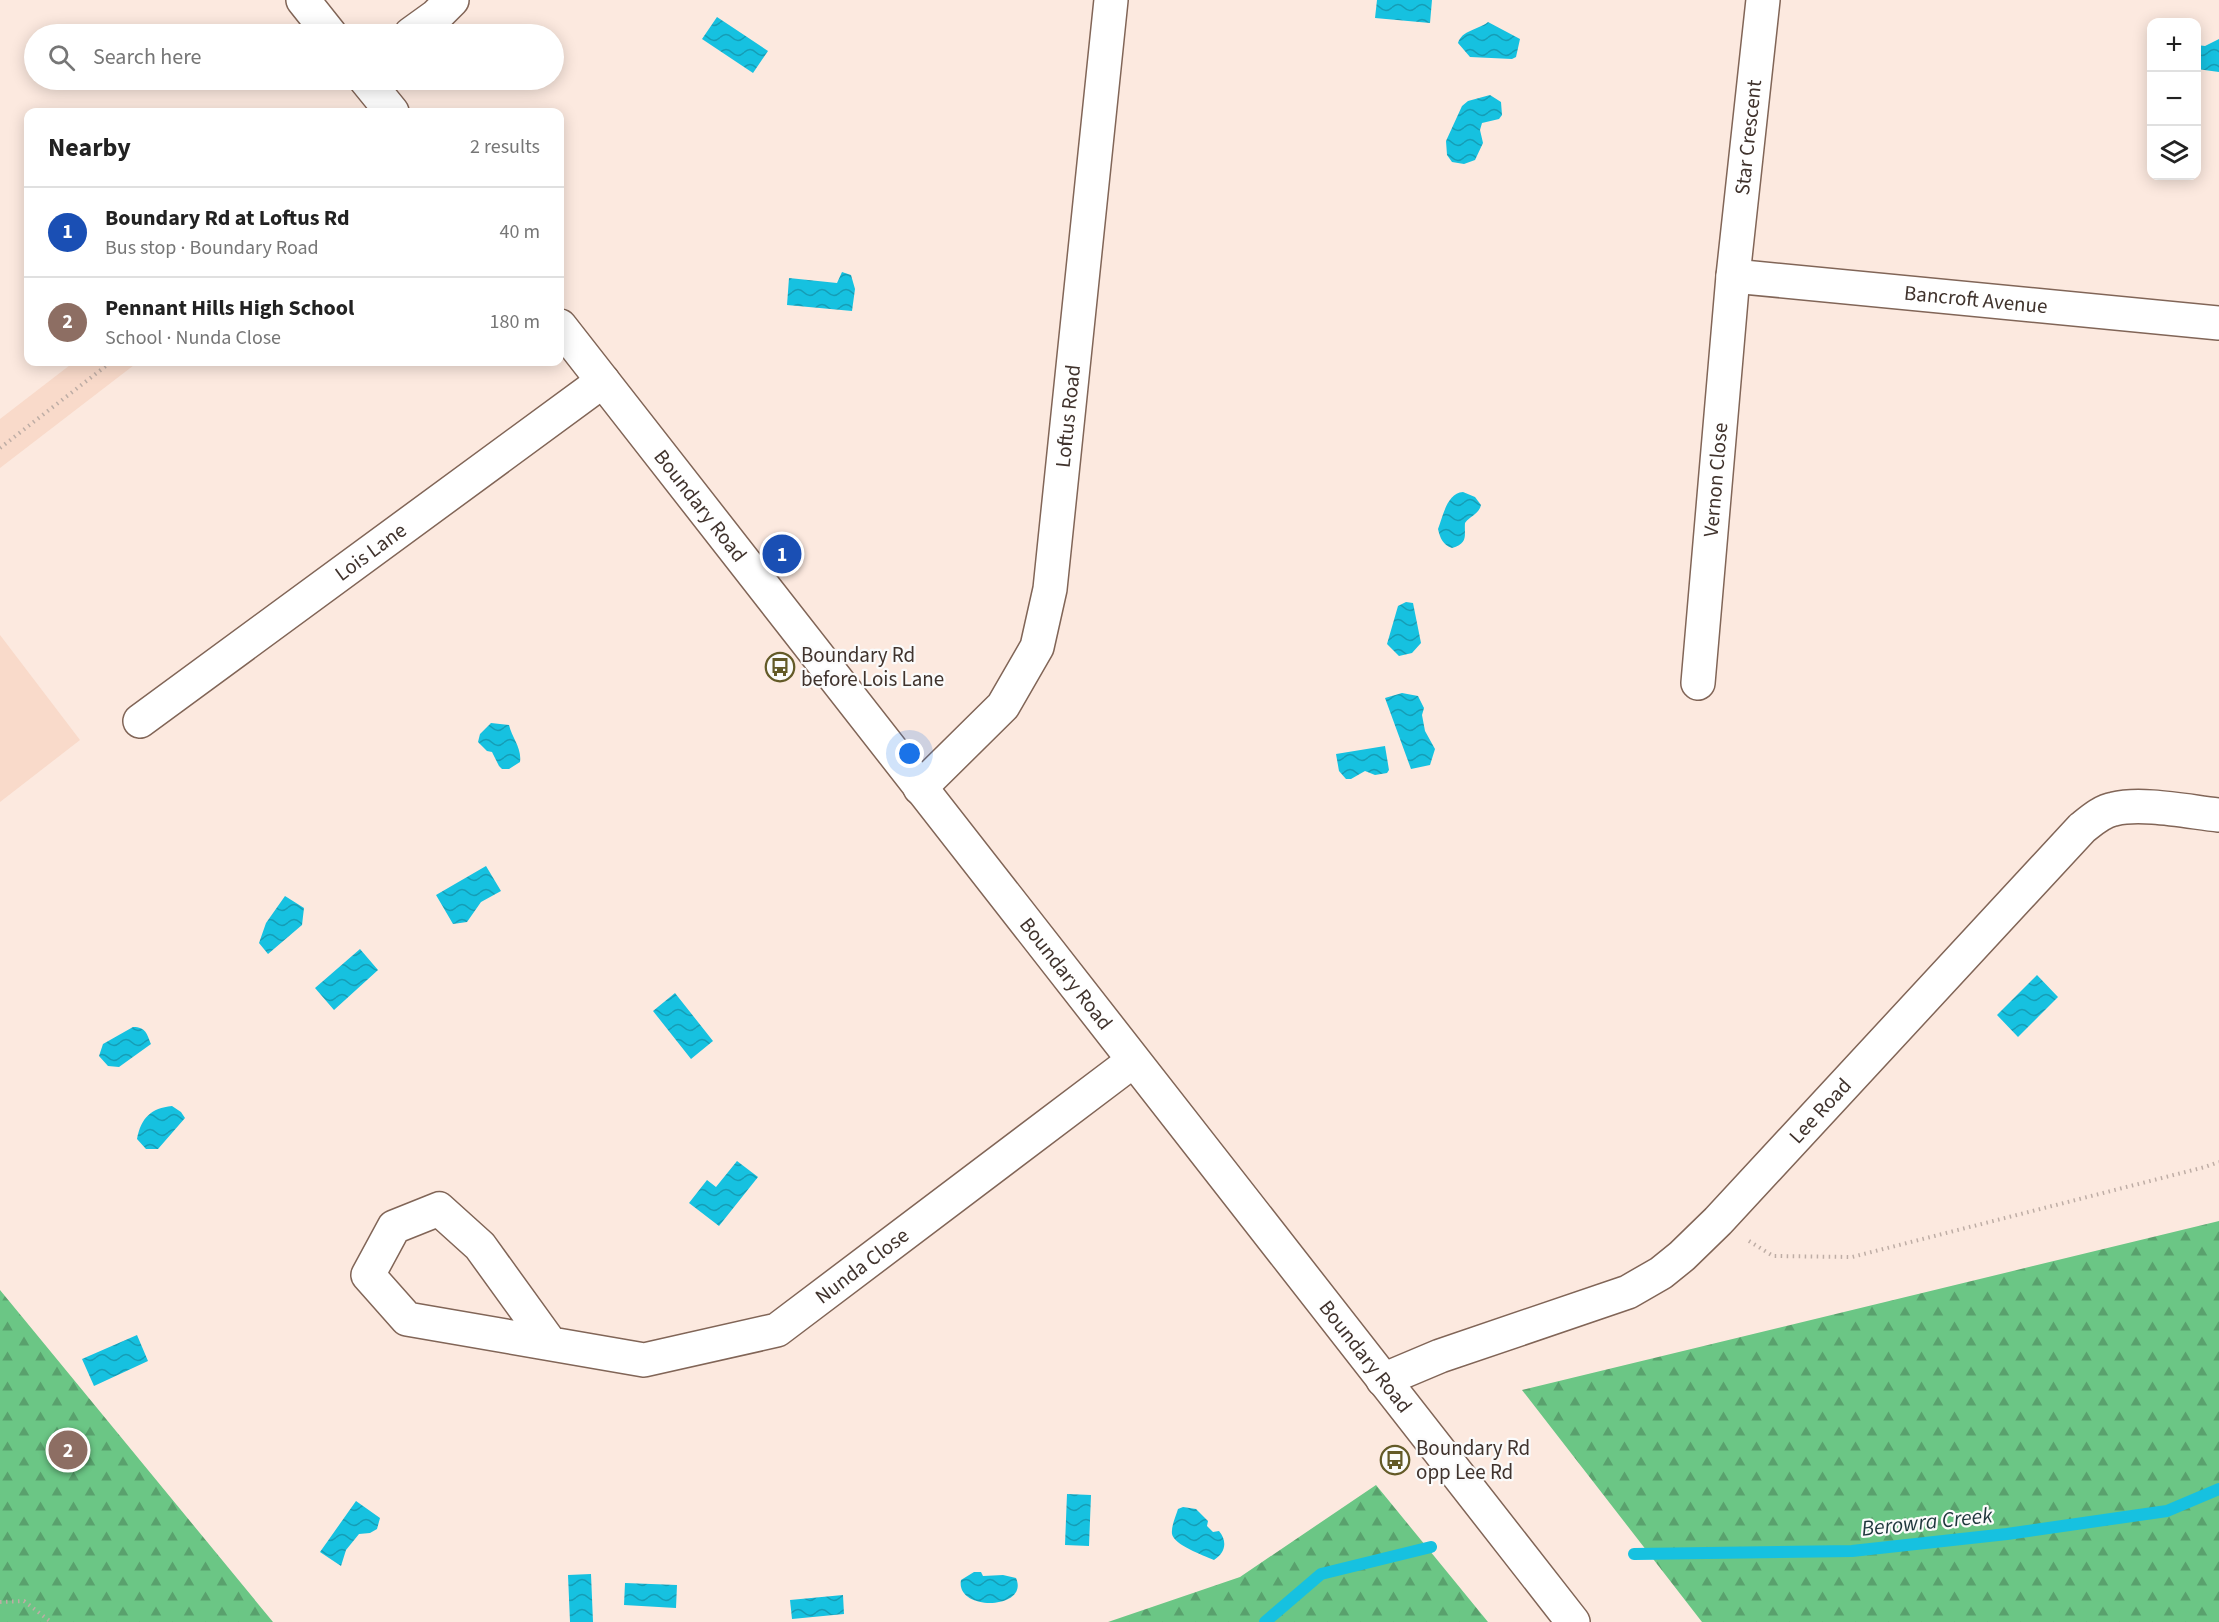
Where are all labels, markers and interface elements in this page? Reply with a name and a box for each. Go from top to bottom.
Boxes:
map controls [2147,18,2201,180]
button: + [2147,18,2201,72]
search box [24,24,564,90]
icon: search [45,41,78,74]
text: Search here [93,41,201,73]
button: − [2147,72,2201,126]
street label: Star Crescent [1727,78,1769,197]
button: layers [2147,126,2201,180]
text: Nearby [48,129,131,166]
text: 2 results [470,133,540,161]
text: Boundary Rd at Loftus Rd [105,202,350,234]
text: 1 [62,218,73,246]
text: 40 m [500,218,540,246]
text: Bus stop · Boundary Road [105,234,319,262]
street label: Bancroft Avenue [1903,278,2049,321]
text: Pennant Hills High School [105,292,354,324]
text: 2 [62,308,73,336]
text: 180 m [490,308,540,336]
text: School · Nunda Close [105,324,281,352]
street label: Loftus Road [1048,363,1088,469]
street label: Vernon Close [1696,421,1735,538]
street label: Boundary Road [647,443,754,568]
street label: Lois Lane [328,515,413,588]
pin: 1 [762,532,802,576]
place label: Boundary Rd before Lois Lane [801,640,944,694]
bus stop icon: Boundary Rd before Lois Lane [764,651,796,683]
your location [895,739,924,768]
street label: Boundary Road [1013,911,1120,1036]
street label: Lee Road [1782,1071,1858,1150]
street label: Nunda Close [809,1220,915,1311]
street label: Boundary Road [1312,1294,1419,1419]
pin: 2 [48,1428,88,1472]
place label: Boundary Rd opp Lee Rd [1416,1433,1530,1487]
bus stop icon: Boundary Rd opp Lee Rd [1379,1444,1411,1476]
water label: Berowra Creek [1860,1499,1995,1545]

